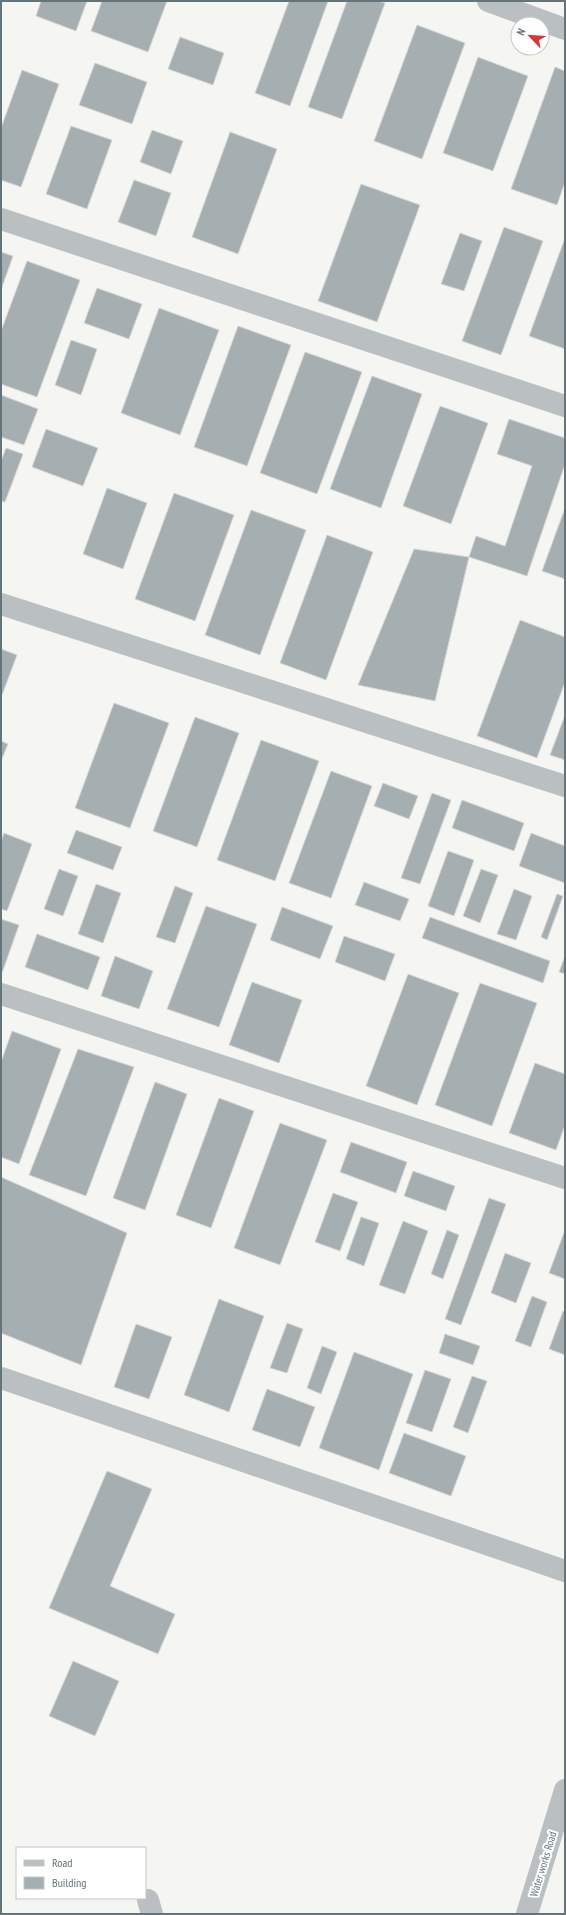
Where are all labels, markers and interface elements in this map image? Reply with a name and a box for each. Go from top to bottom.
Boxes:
north arrow [510,16,550,56]
text: N [513,26,529,37]
street label: Water works Road [526,1829,560,1898]
legend [16,1847,146,1899]
text: Road [52,1855,72,1870]
text: Building [52,1875,87,1890]

